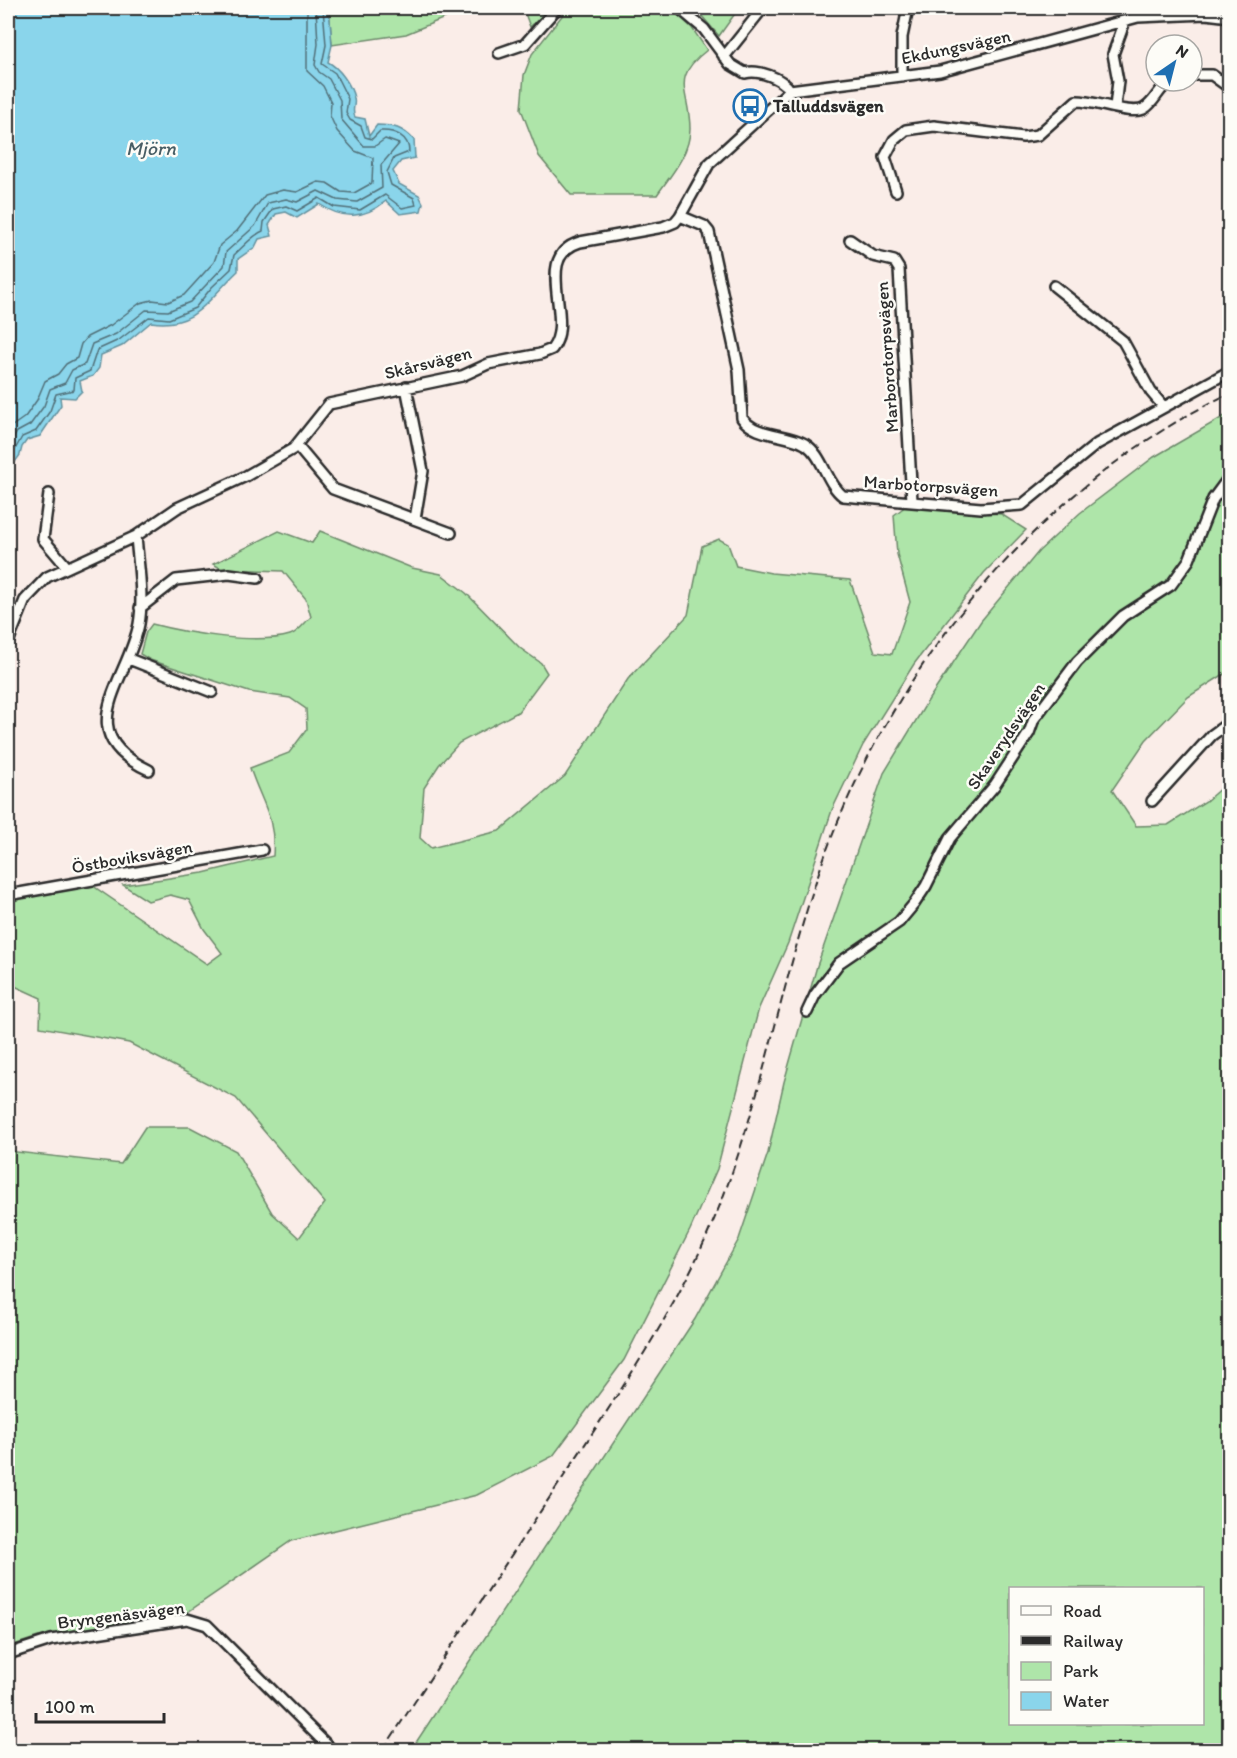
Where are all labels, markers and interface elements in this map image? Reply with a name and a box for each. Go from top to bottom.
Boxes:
street label: Ekdungsvägen [899,25,1013,69]
north arrow [1144,33,1204,93]
text: N [1172,40,1192,62]
bus stop icon: Talluddsvägen [732,88,768,124]
place label: Talluddsvägen [772,95,884,117]
water label: Mjörn [126,136,177,160]
street label: Marborotorpsvägen [871,281,903,433]
street label: Skårsvägen [382,342,474,384]
street label: Marbotorpsvägen [863,470,999,502]
street label: Skaverydsvägen [962,678,1050,794]
street label: Östboviksvägen [70,836,194,878]
legend [1009,1587,1204,1725]
street label: Bryngenäsvägen [56,1596,186,1634]
text: Road [1063,1600,1102,1622]
text: Railway [1063,1630,1124,1652]
text: Park [1063,1660,1098,1682]
scale bar [36,1686,164,1724]
text: Water [1063,1690,1109,1712]
text: 100 m [45,1696,95,1718]

